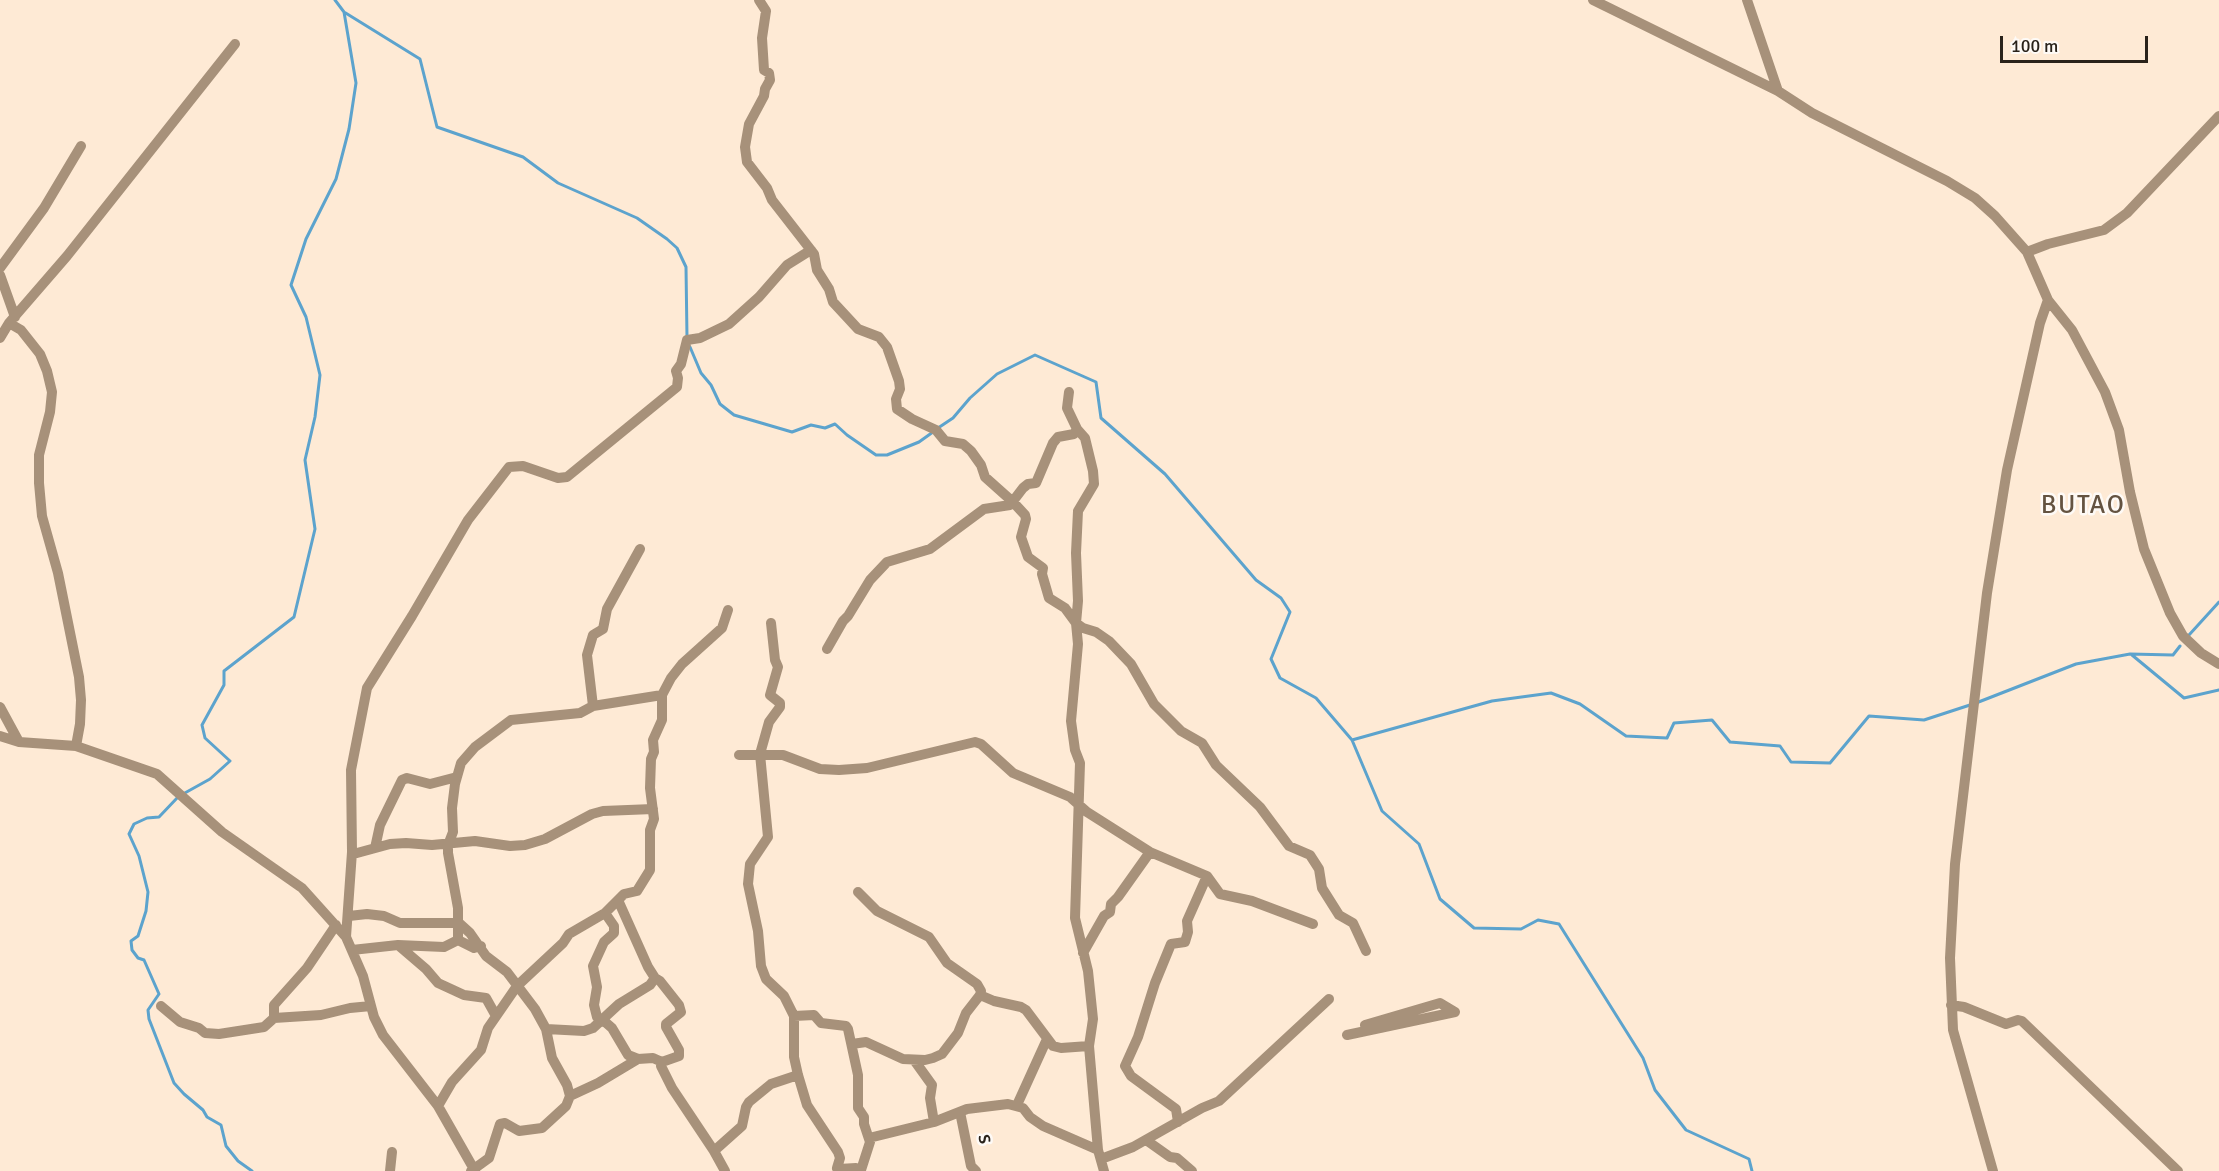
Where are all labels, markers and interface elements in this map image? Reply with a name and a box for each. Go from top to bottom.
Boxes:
scale bar [2003,24,2152,62]
text: 100 m [2011,35,2058,57]
district label: BUTAO [2041,490,2125,522]
street label: s [971,1132,999,1146]

